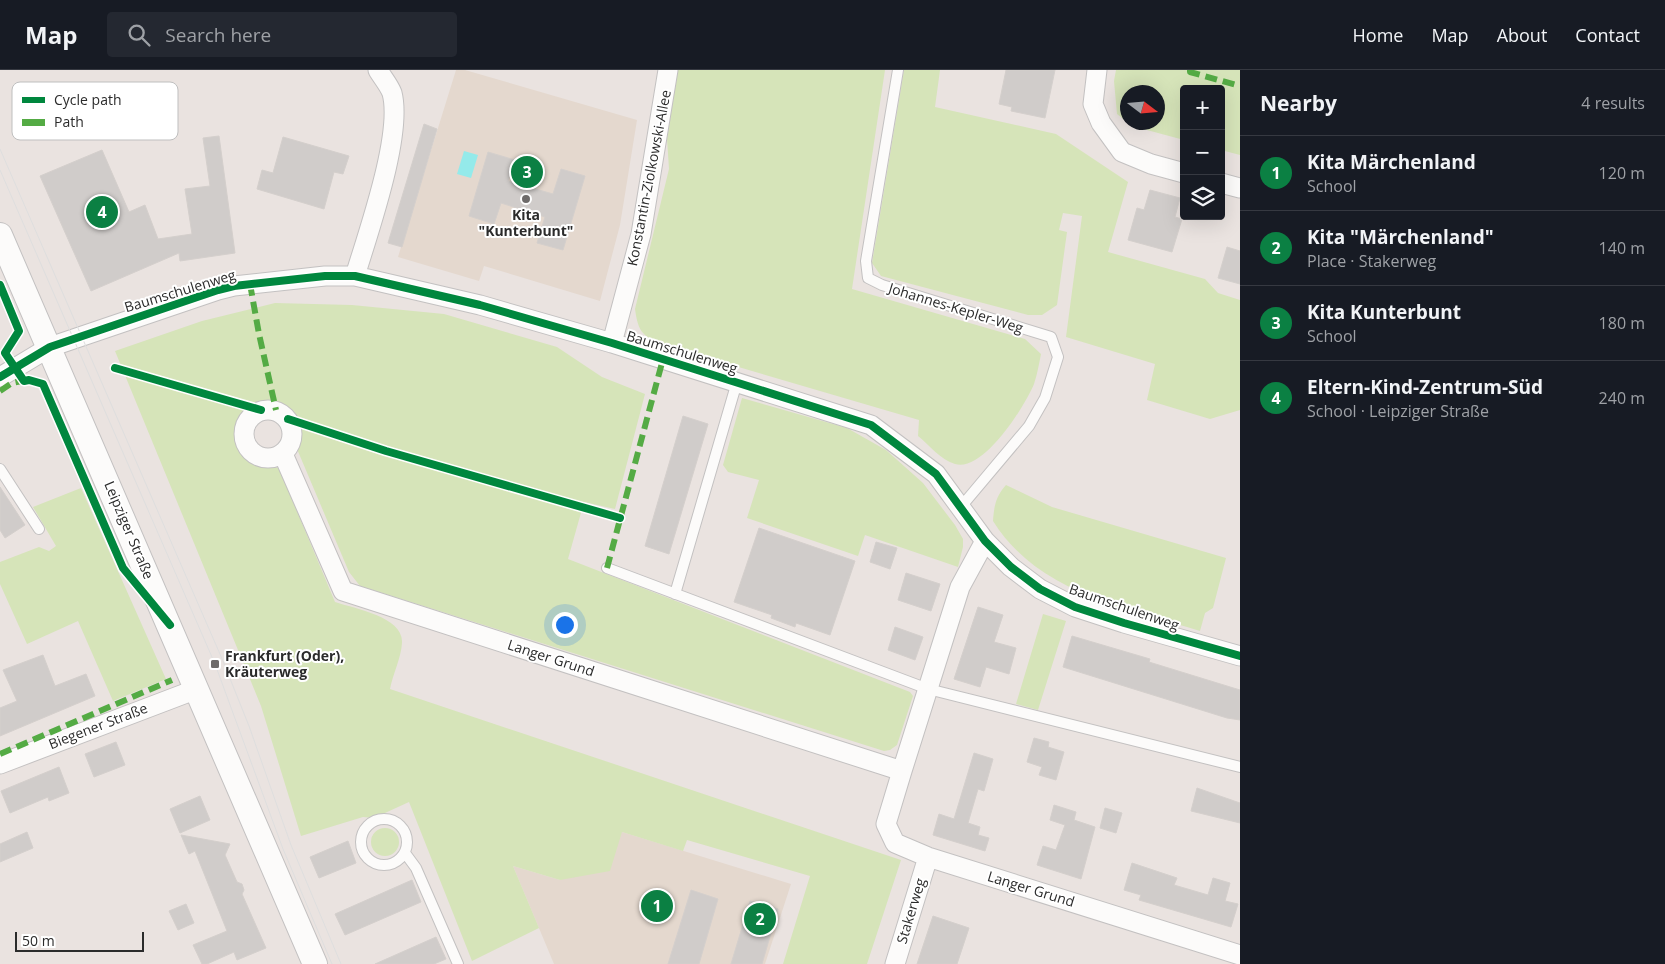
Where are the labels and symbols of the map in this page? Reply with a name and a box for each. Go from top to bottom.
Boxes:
legend [12,82,178,140]
north arrow [1120,85,1165,130]
street label: Konstantin-Ziolkowski-Allee [622,88,675,268]
text: Cycle path [54,90,122,109]
text: Path [54,112,84,131]
pin: 3 [511,153,543,191]
pin: 4 [86,193,118,231]
marker: Kita "Kunterbunt" [520,193,532,205]
place label: Kita "Kunterbunt" [479,205,573,240]
street label: Baumschulenweg [122,264,238,316]
street label: Johannes-Kepler-Weg [885,277,1026,337]
street label: Baumschulenweg [624,326,740,378]
street label: Leipziger Straße [100,478,159,582]
street label: Baumschulenweg [1067,579,1182,634]
your location [552,612,578,638]
street label: Langer Grund [505,635,597,680]
place label: Frankfurt (Oder), Kräuterweg [225,646,344,681]
marker: Frankfurt (Oder), Kräuterweg [209,658,221,670]
street label: Biegener Straße [46,698,150,753]
street label: Langer Grund [985,866,1077,911]
street label: Stakerweg [892,875,930,946]
pin: 1 [641,887,673,925]
pin: 2 [744,900,776,938]
scale bar [15,929,144,952]

